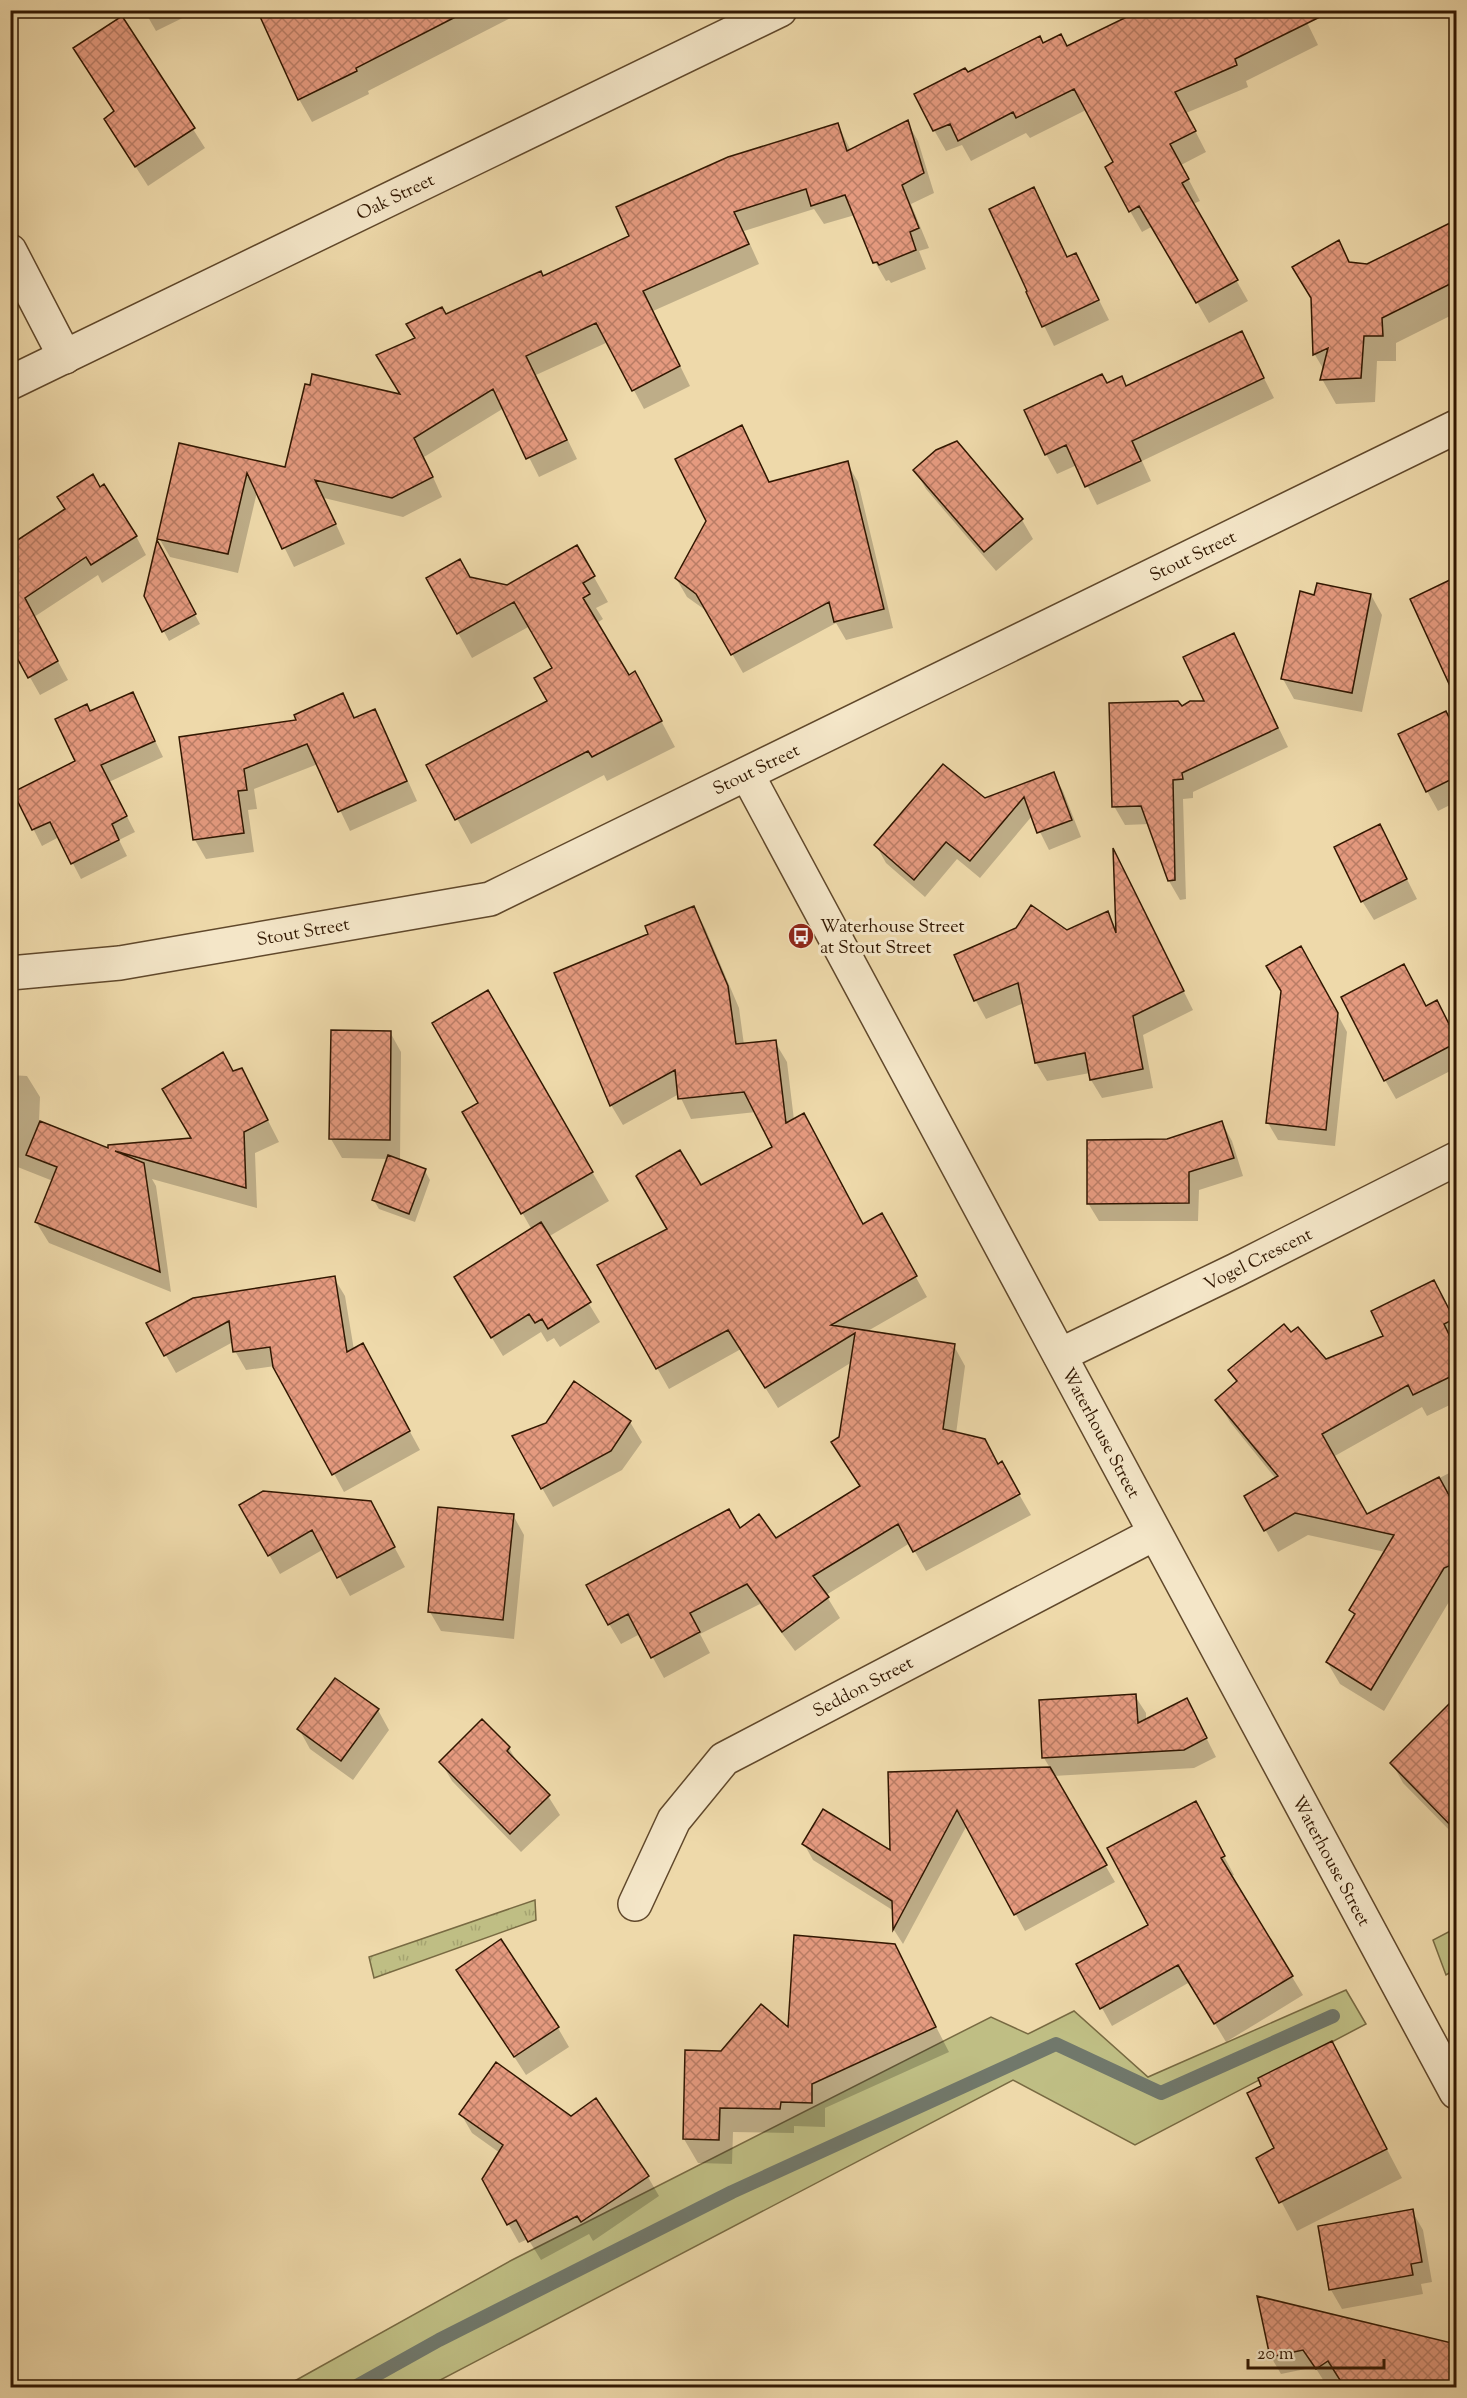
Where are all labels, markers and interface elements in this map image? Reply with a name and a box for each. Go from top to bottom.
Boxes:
street label: Oak Street [353,168,439,228]
street label: Stout Street [1146,525,1241,590]
street label: Stout Street [709,739,805,803]
street label: Stout Street [255,913,352,954]
place label: Waterhouse Street at Stout Street [820,915,965,962]
bus stop icon: Waterhouse Street at Stout Street [786,921,816,951]
street label: Vogel Crescent [1200,1223,1317,1299]
street label: Waterhouse Street [1054,1364,1145,1504]
street label: Seddon Street [809,1651,918,1725]
street label: Waterhouse Street [1284,1792,1376,1932]
scale bar [1248,2332,1384,2370]
text: 20 m [1257,2342,1294,2368]

